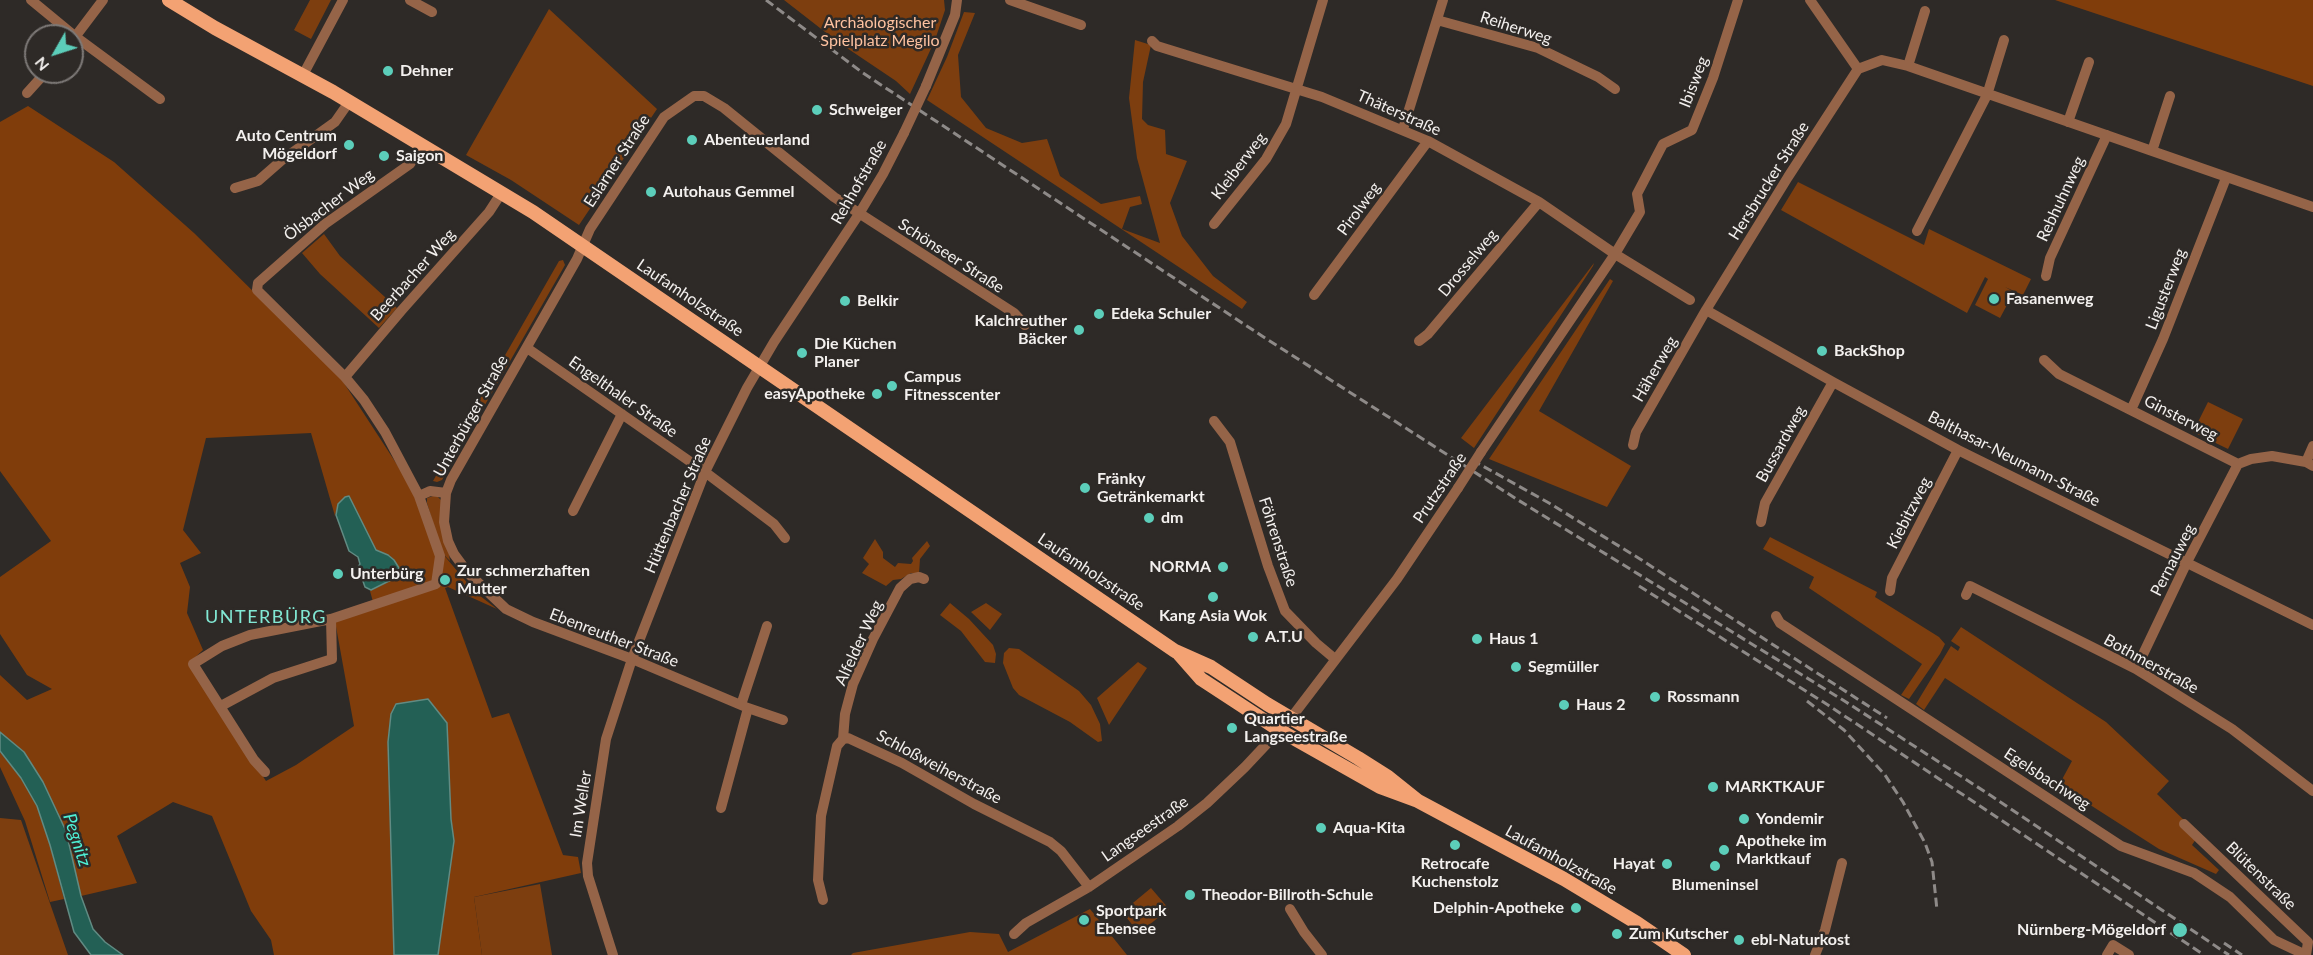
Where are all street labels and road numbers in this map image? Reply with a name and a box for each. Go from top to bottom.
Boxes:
street label: Reiherweg [1478,7,1554,49]
street label: Ibisweg [1675,54,1713,110]
street label: Thäterstraße [1354,86,1444,140]
street label: Eslarner Straße [580,111,654,211]
street label: Hersbrucker Straße [1725,118,1813,244]
street label: Kleiberweg [1208,129,1270,203]
street label: Rehhofstraße [827,136,891,228]
street label: Rebhuhnweg [2033,153,2089,245]
street label: Ölsbacher Weg [280,165,378,245]
street label: Pirolweg [1333,179,1385,239]
street label: Schönseer Straße [894,215,1008,297]
street label: Beerbacher Weg [367,225,459,325]
street label: Drosselweg [1434,225,1502,301]
street label: Ligusterweg [2142,246,2190,332]
street label: Laufamholzstraße [633,255,747,341]
street label: Häherweg [1629,333,1681,405]
street label: Unterbürger Straße [430,352,512,480]
street label: Engelthaler Straße [565,352,681,442]
street label: Ginsterweg [2141,391,2221,445]
street label: Bussardweg [1752,402,1810,486]
street label: Balthasar-Neumann-Straße [1925,407,2103,511]
street label: Hüttenbacher Straße [641,434,715,576]
street label: Prutzstraße [1409,449,1471,527]
street label: Kiebitzweg [1883,474,1935,552]
street label: Föhrenstraße [1254,495,1302,589]
street label: Pernauweg [2147,521,2199,599]
street label: Laufamholzstraße [1034,529,1148,615]
street label: Alfelder Weg [831,597,887,689]
street label: Ebenreuther Straße [547,605,681,671]
street label: Bothmerstraße [2100,630,2202,698]
street label: Schloßweiherstraße [873,726,1005,808]
street label: Egelsbachweg [2000,744,2094,814]
street label: Im Weller [566,769,596,839]
street label: Langseestraße [1098,792,1192,866]
street label: Laufamholzstraße [1502,821,1620,899]
street label: Blütenstraße [2222,838,2300,914]

